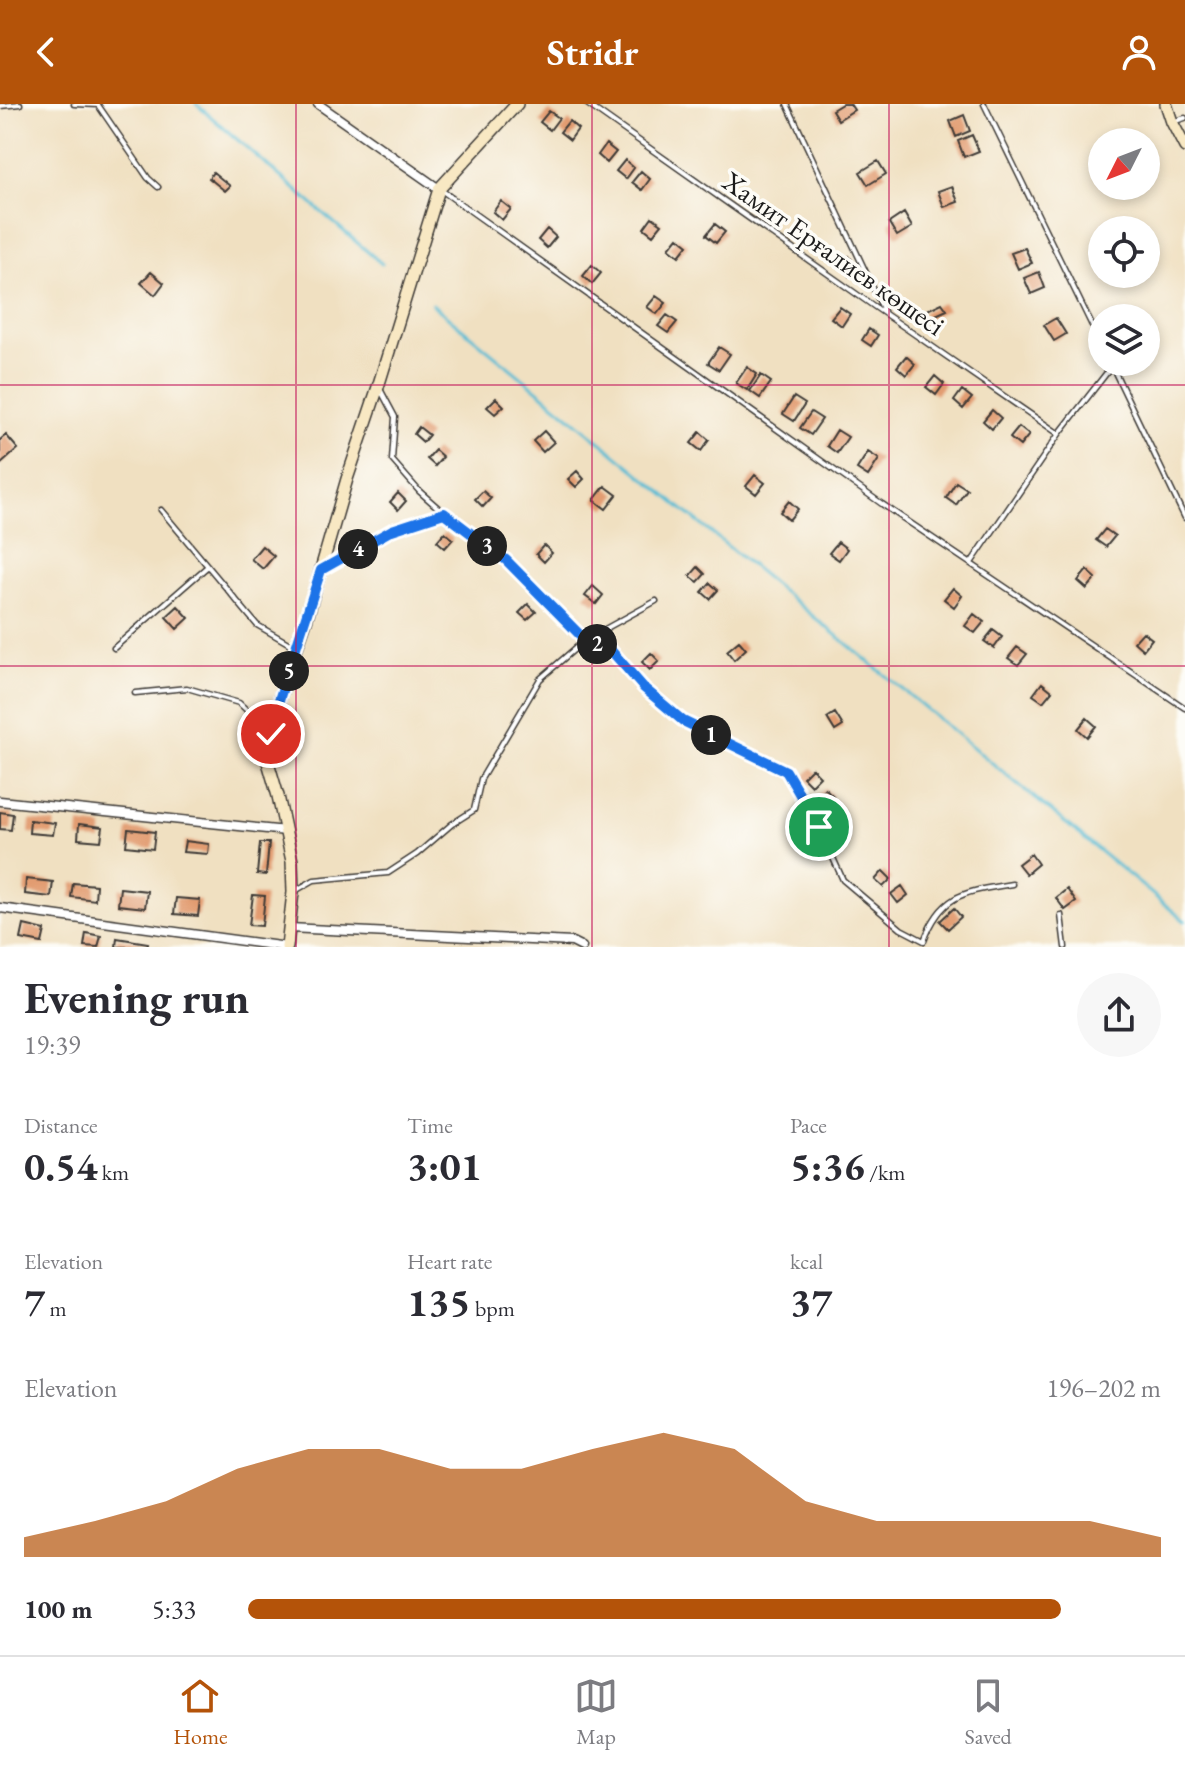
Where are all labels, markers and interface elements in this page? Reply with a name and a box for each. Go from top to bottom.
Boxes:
text: Stridr [547,29,638,76]
icon: back [24,30,68,74]
icon: person [1117,30,1161,74]
north arrow [1088,128,1160,200]
map controls [1088,128,1160,376]
street label: Хамит Ерғалиев көшесі [715,162,952,343]
button: locate [1088,216,1160,288]
button: layers [1088,304,1160,376]
pin: 3 [467,526,507,566]
pin: 4 [338,529,378,569]
text: 3 [481,531,493,560]
text: 4 [352,534,364,563]
pin: 2 [577,624,617,664]
text: 2 [591,629,603,658]
pin: 5 [269,651,309,691]
text: 5 [283,656,295,685]
pin [237,700,305,768]
icon: check [249,712,293,756]
pin: 1 [691,715,731,755]
text: 1 [705,720,717,749]
pin [785,793,853,861]
icon: arrive [797,805,841,849]
text: Evening run [24,969,249,1026]
button: share [1077,973,1161,1057]
text: 19:39 [24,1028,80,1062]
text: Distance [24,1111,97,1140]
text: Time [407,1111,453,1140]
text: Pace [790,1111,827,1140]
text: 0.54 [24,1140,97,1192]
text: 3:01 [407,1140,482,1192]
text: 5:36 [790,1140,865,1192]
text: km [97,1158,129,1187]
text: /km [865,1158,905,1187]
text: Elevation [24,1247,103,1276]
text: Heart rate [407,1247,492,1276]
text: kcal [790,1247,823,1276]
text: 7 [24,1276,45,1328]
text: 135 [407,1276,470,1328]
text: 37 [790,1276,832,1328]
text: m [45,1294,67,1323]
text: bpm [470,1294,515,1323]
text: Elevation [24,1371,118,1405]
text: 196–202 m [1046,1371,1161,1405]
text: 100 m [24,1592,92,1626]
text: 5:33 [152,1592,196,1626]
tab: Home [173,1674,228,1751]
tab: Map [574,1674,618,1751]
tab: Saved [965,1674,1012,1751]

